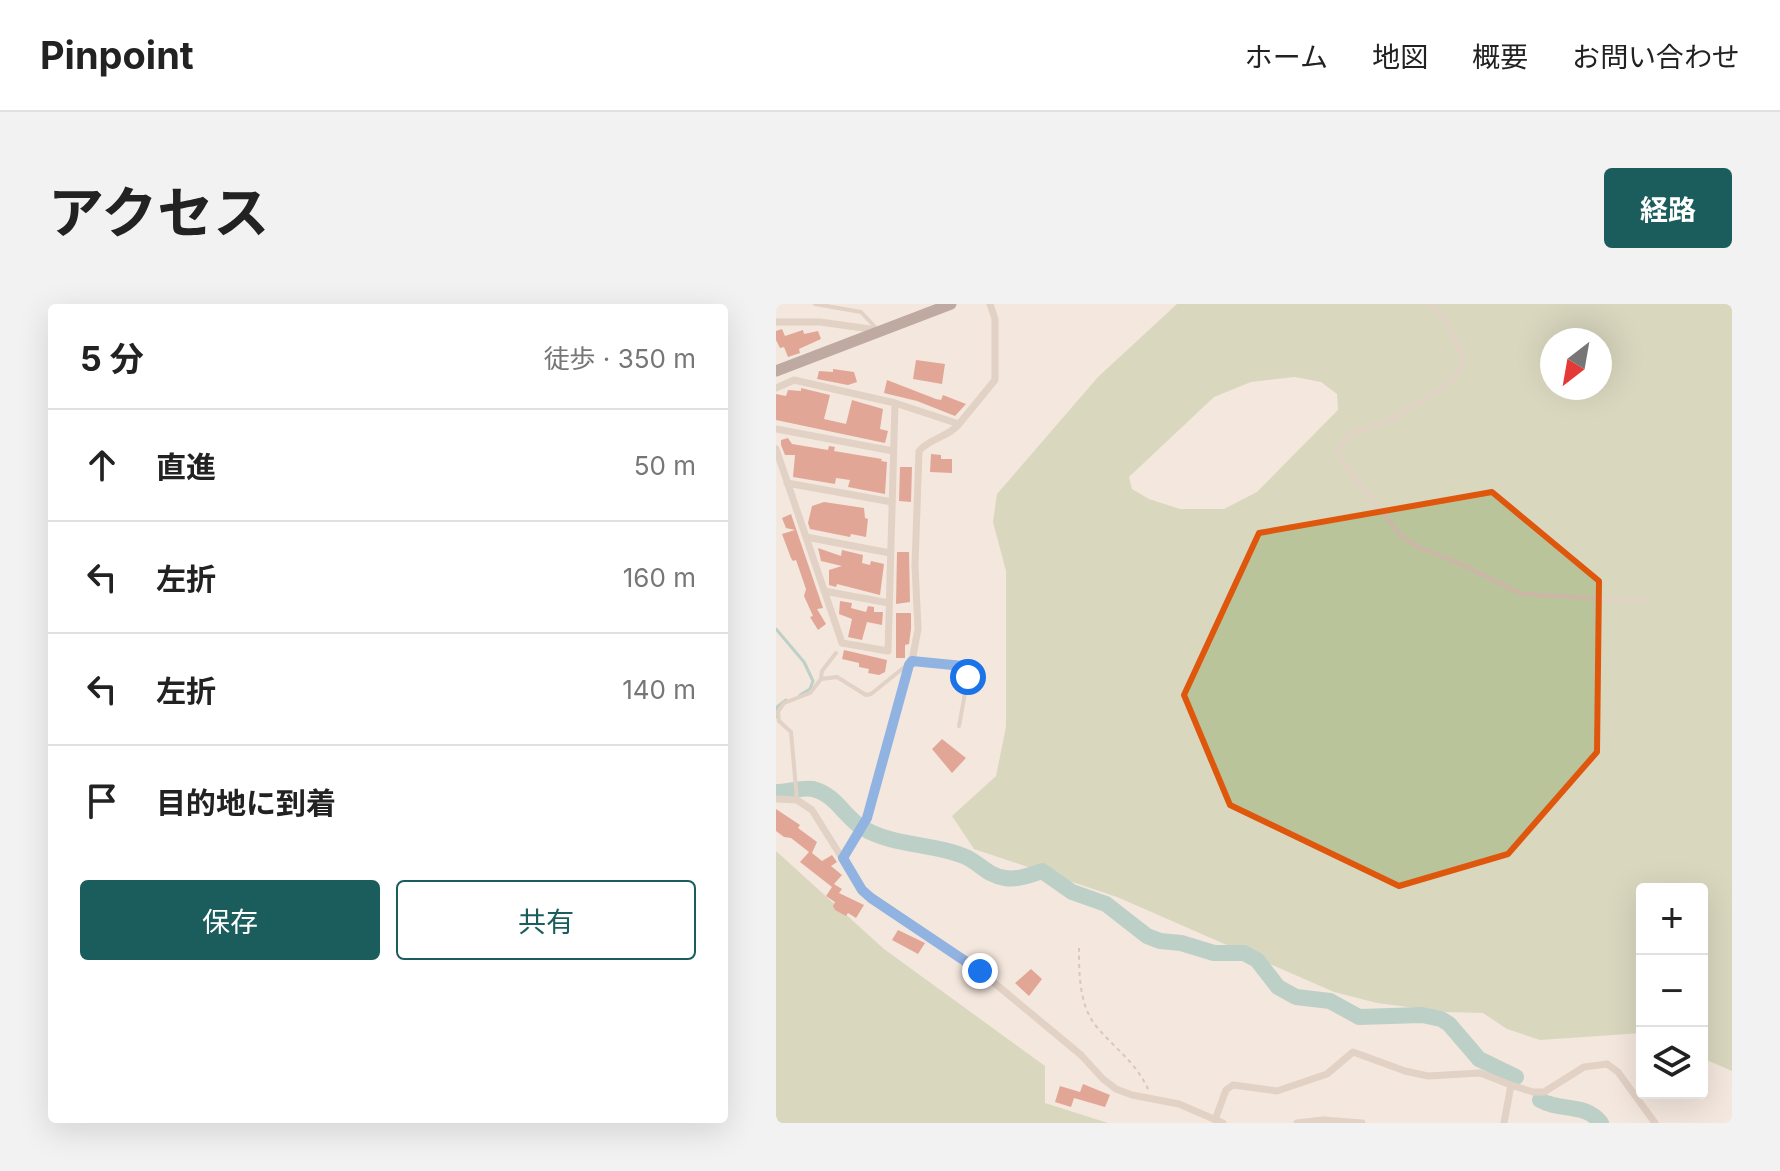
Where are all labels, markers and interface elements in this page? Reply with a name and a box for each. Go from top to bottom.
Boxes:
text: Pinpoint [40,32,194,78]
text: ホーム [1245,40,1328,74]
text: 地図 [1372,40,1428,74]
text: 概要 [1472,40,1528,74]
text: お問い合わせ [1572,40,1740,74]
button: 経路 [1604,168,1732,248]
text: アクセス [48,179,269,247]
north arrow [1540,328,1612,400]
text: 5 分 [80,338,144,379]
text: 徒歩 · 350 m [544,343,696,374]
icon: ahead [80,443,124,487]
text: 直進 [156,449,216,485]
text: 50 m [634,450,696,481]
icon: left [80,555,124,599]
text: 左折 [156,561,216,597]
text: 160 m [623,562,696,593]
route start [950,659,986,695]
icon: left [80,667,124,711]
text: 左折 [156,673,216,709]
text: 140 m [622,674,696,705]
icon: arrive [80,779,124,823]
text: 目的地に到着 [156,785,336,821]
button: 保存 [80,880,380,960]
button: 共有 [396,880,696,960]
map controls [1636,883,1708,1099]
button: + [1636,883,1708,955]
route end [962,953,998,989]
button: − [1636,955,1708,1027]
button: layers [1636,1027,1708,1099]

